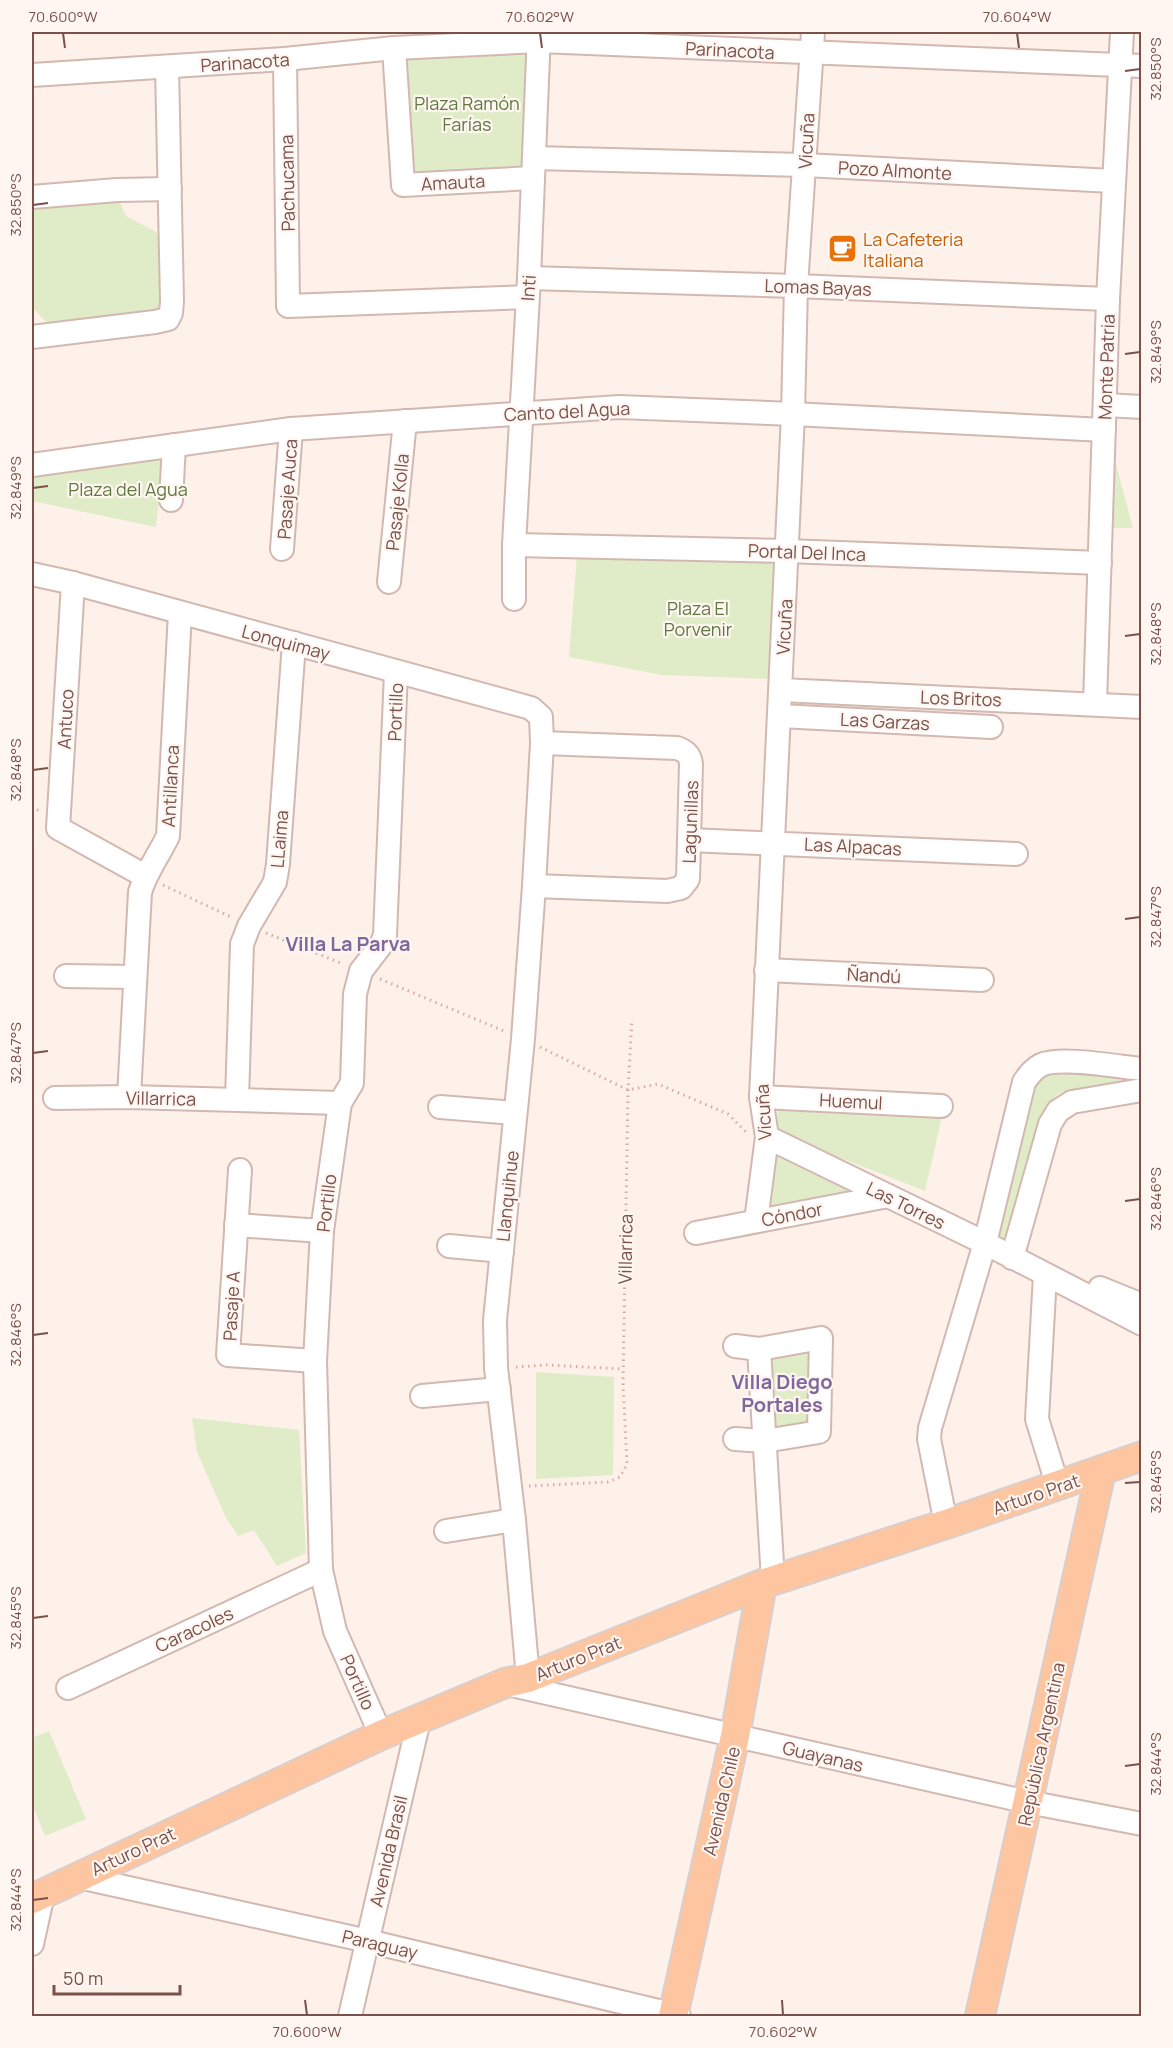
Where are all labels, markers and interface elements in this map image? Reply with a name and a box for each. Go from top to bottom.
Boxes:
text: 70.600°W [29,6,97,27]
text: 70.602°W [506,6,574,27]
text: 70.604°W [983,6,1051,27]
street label: Parinacota [685,36,775,64]
text: 32.850°S [1145,37,1166,101]
street label: Parinacota [200,47,290,77]
park label: Plaza Ramón Farías [414,91,520,136]
street label: Vicuña [793,112,819,170]
street label: Pachucama [274,134,300,232]
street label: Pozo Almonte [838,155,952,185]
street label: Amauta [420,168,486,196]
text: 32.850°S [5,173,26,237]
place label: La Cafeteria Italiana [863,227,963,272]
cafe icon: La Cafeteria Italiana [826,233,858,265]
street label: Lomas Bayas [764,273,872,301]
street label: Inti [515,274,541,302]
street label: Monte Patria [1092,314,1120,420]
text: 32.849°S [1145,320,1166,384]
street label: Canto del Agua [503,396,631,426]
street label: Pasaje Auca [272,438,302,540]
street label: Pasaje Kolla [380,452,414,552]
text: 32.849°S [5,456,26,520]
park label: Plaza del Agua [68,477,188,501]
street label: Portal Del Inca [748,538,866,566]
park label: Plaza El Porvenir [664,596,733,641]
street label: Vicuña [771,598,797,656]
text: 32.848°S [1145,603,1166,665]
street label: Lonquimay [239,619,333,665]
street label: Portillo [382,682,408,742]
street label: Los Britos [920,685,1002,711]
street label: Antuco [51,688,79,750]
street label: Las Garzas [840,707,930,735]
text: 32.848°S [5,739,26,801]
street label: Antillanca [156,744,184,828]
street label: Lagunillas [677,780,703,864]
street label: LLaima [265,809,293,869]
street label: Las Alpacas [804,831,902,861]
text: 32.847°S [1145,886,1166,948]
district label: Villa La Parva [286,930,410,957]
street label: Ñandú [846,962,902,988]
text: 32.847°S [5,1022,26,1084]
street label: Vicuña [750,1083,776,1141]
street label: Villarrica [126,1085,196,1111]
street label: Huemul [819,1087,883,1115]
street label: Llanquihue [490,1149,524,1243]
text: 32.846°S [1145,1167,1166,1231]
street label: Portillo [311,1173,341,1233]
street label: Las Torres [863,1176,949,1234]
street label: Cóndor [759,1196,825,1232]
street label: Villarrica [612,1214,638,1284]
street label: Pasaje A [217,1270,245,1342]
text: 32.846°S [5,1303,26,1367]
district label: Villa Diego Portales [731,1368,833,1418]
text: 32.845°S [1145,1451,1166,1513]
street label: Arturo Prat [989,1468,1083,1520]
text: 32.845°S [5,1587,26,1649]
street label: Caracoles [151,1600,237,1658]
street label: Arturo Prat [532,1630,624,1686]
street label: Portillo [335,1650,381,1714]
street label: República Argentina [1012,1660,1070,1828]
text: 32.844°S [1145,1732,1166,1796]
street label: Guayanas [780,1735,866,1777]
street label: Avenida Chile [697,1744,745,1858]
street label: Avenida Brasil [363,1793,413,1909]
street label: Arturo Prat [87,1821,179,1881]
text: 32.844°S [5,1868,26,1932]
street label: Paraguay [340,1924,421,1964]
scale bar [54,1958,180,1996]
text: 50 m [63,1966,103,1990]
text: 70.600°W [273,2021,341,2042]
text: 70.602°W [749,2021,817,2042]

